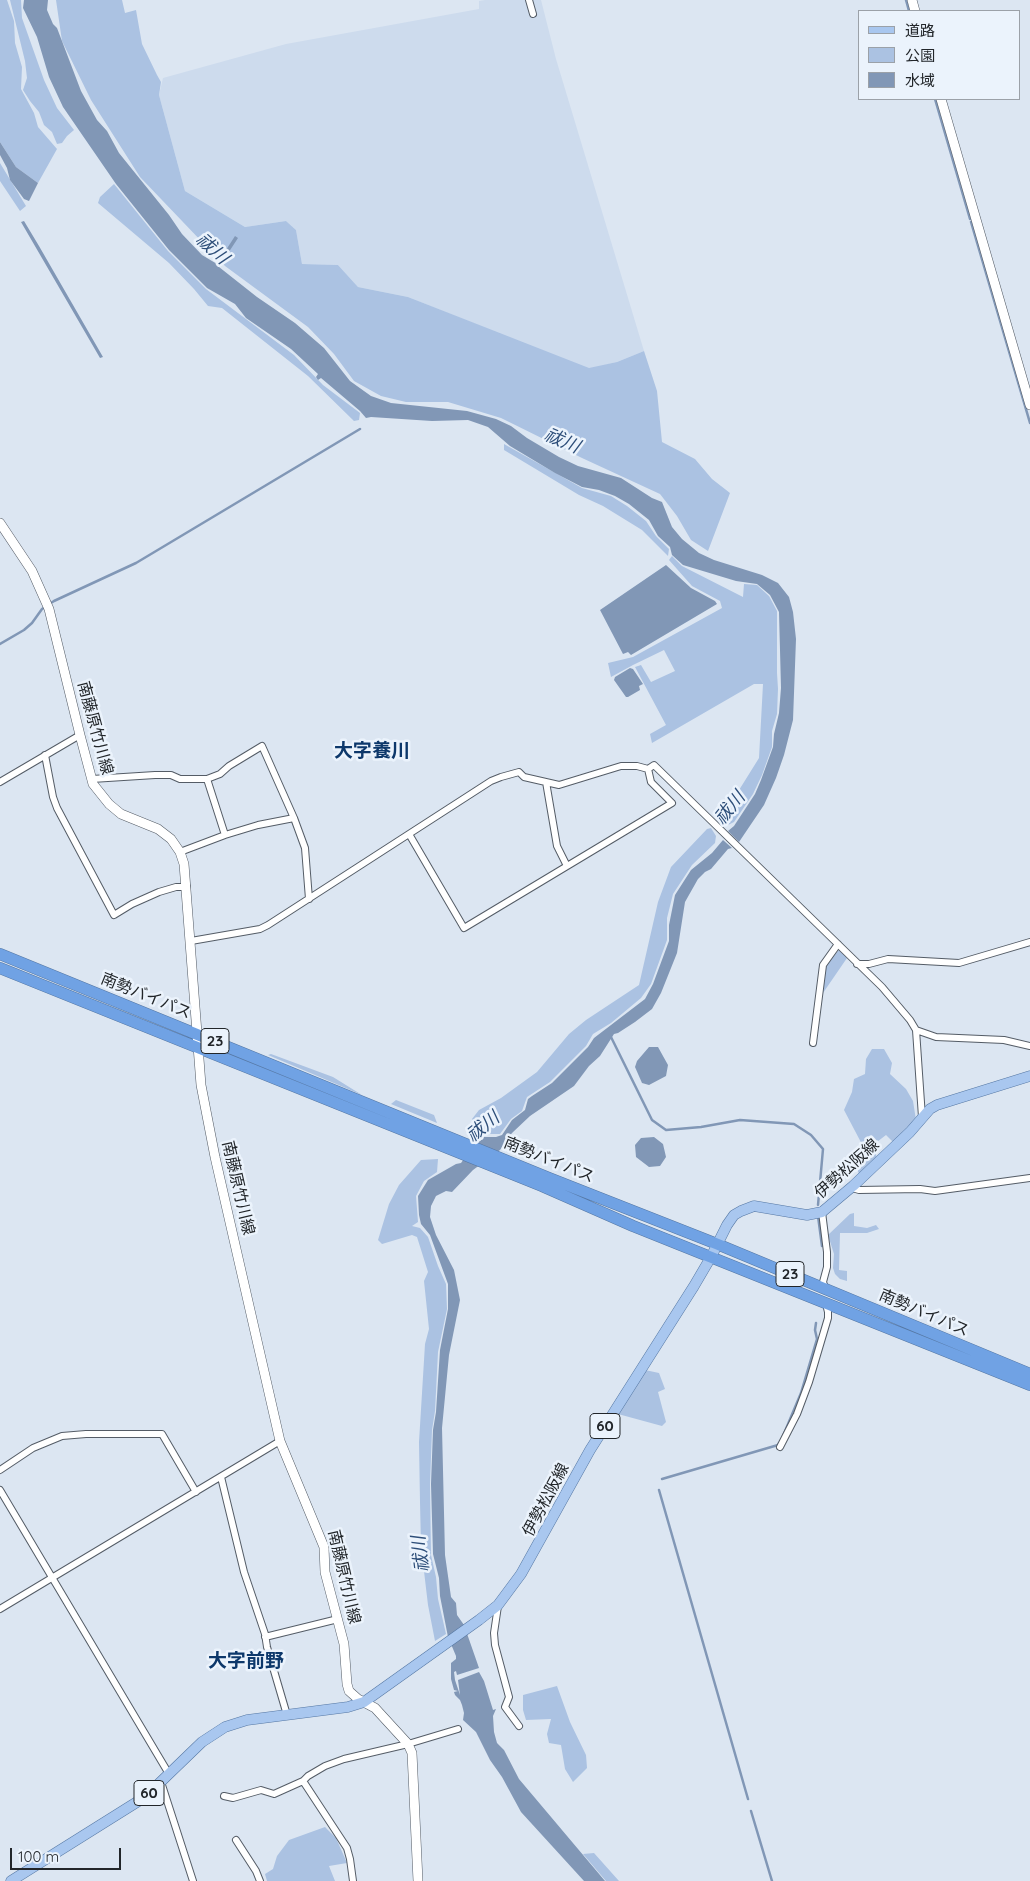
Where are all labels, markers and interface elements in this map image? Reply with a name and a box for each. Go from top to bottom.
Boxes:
legend [858,10,1020,100]
text: 道路 [905,21,935,40]
text: 公園 [905,46,935,65]
text: 水域 [905,71,935,90]
water label: 祓川 [191,229,233,269]
water label: 祓川 [541,424,583,458]
street label: 南藤原竹川線 [73,679,117,777]
district label: 大字養川 [334,740,410,762]
water label: 祓川 [710,787,750,829]
street label: 南勢バイパス [98,969,194,1023]
road number: 23 [201,1028,229,1054]
water label: 祓川 [462,1107,504,1147]
street label: 南勢バイパス [501,1133,597,1187]
street label: 伊勢松阪線 [811,1135,883,1203]
street label: 南藤原竹川線 [218,1139,258,1237]
road number: 23 [776,1262,804,1286]
street label: 南勢バイパス [876,1285,972,1341]
road number: 60 [590,1414,620,1438]
street label: 伊勢松阪線 [519,1460,573,1540]
street label: 南藤原竹川線 [324,1528,364,1626]
water label: 祓川 [408,1535,434,1573]
district label: 大字前野 [208,1650,284,1672]
road number: 60 [134,1780,164,1806]
scale bar [12,1838,124,1870]
text: 100 m [18,1847,59,1866]

